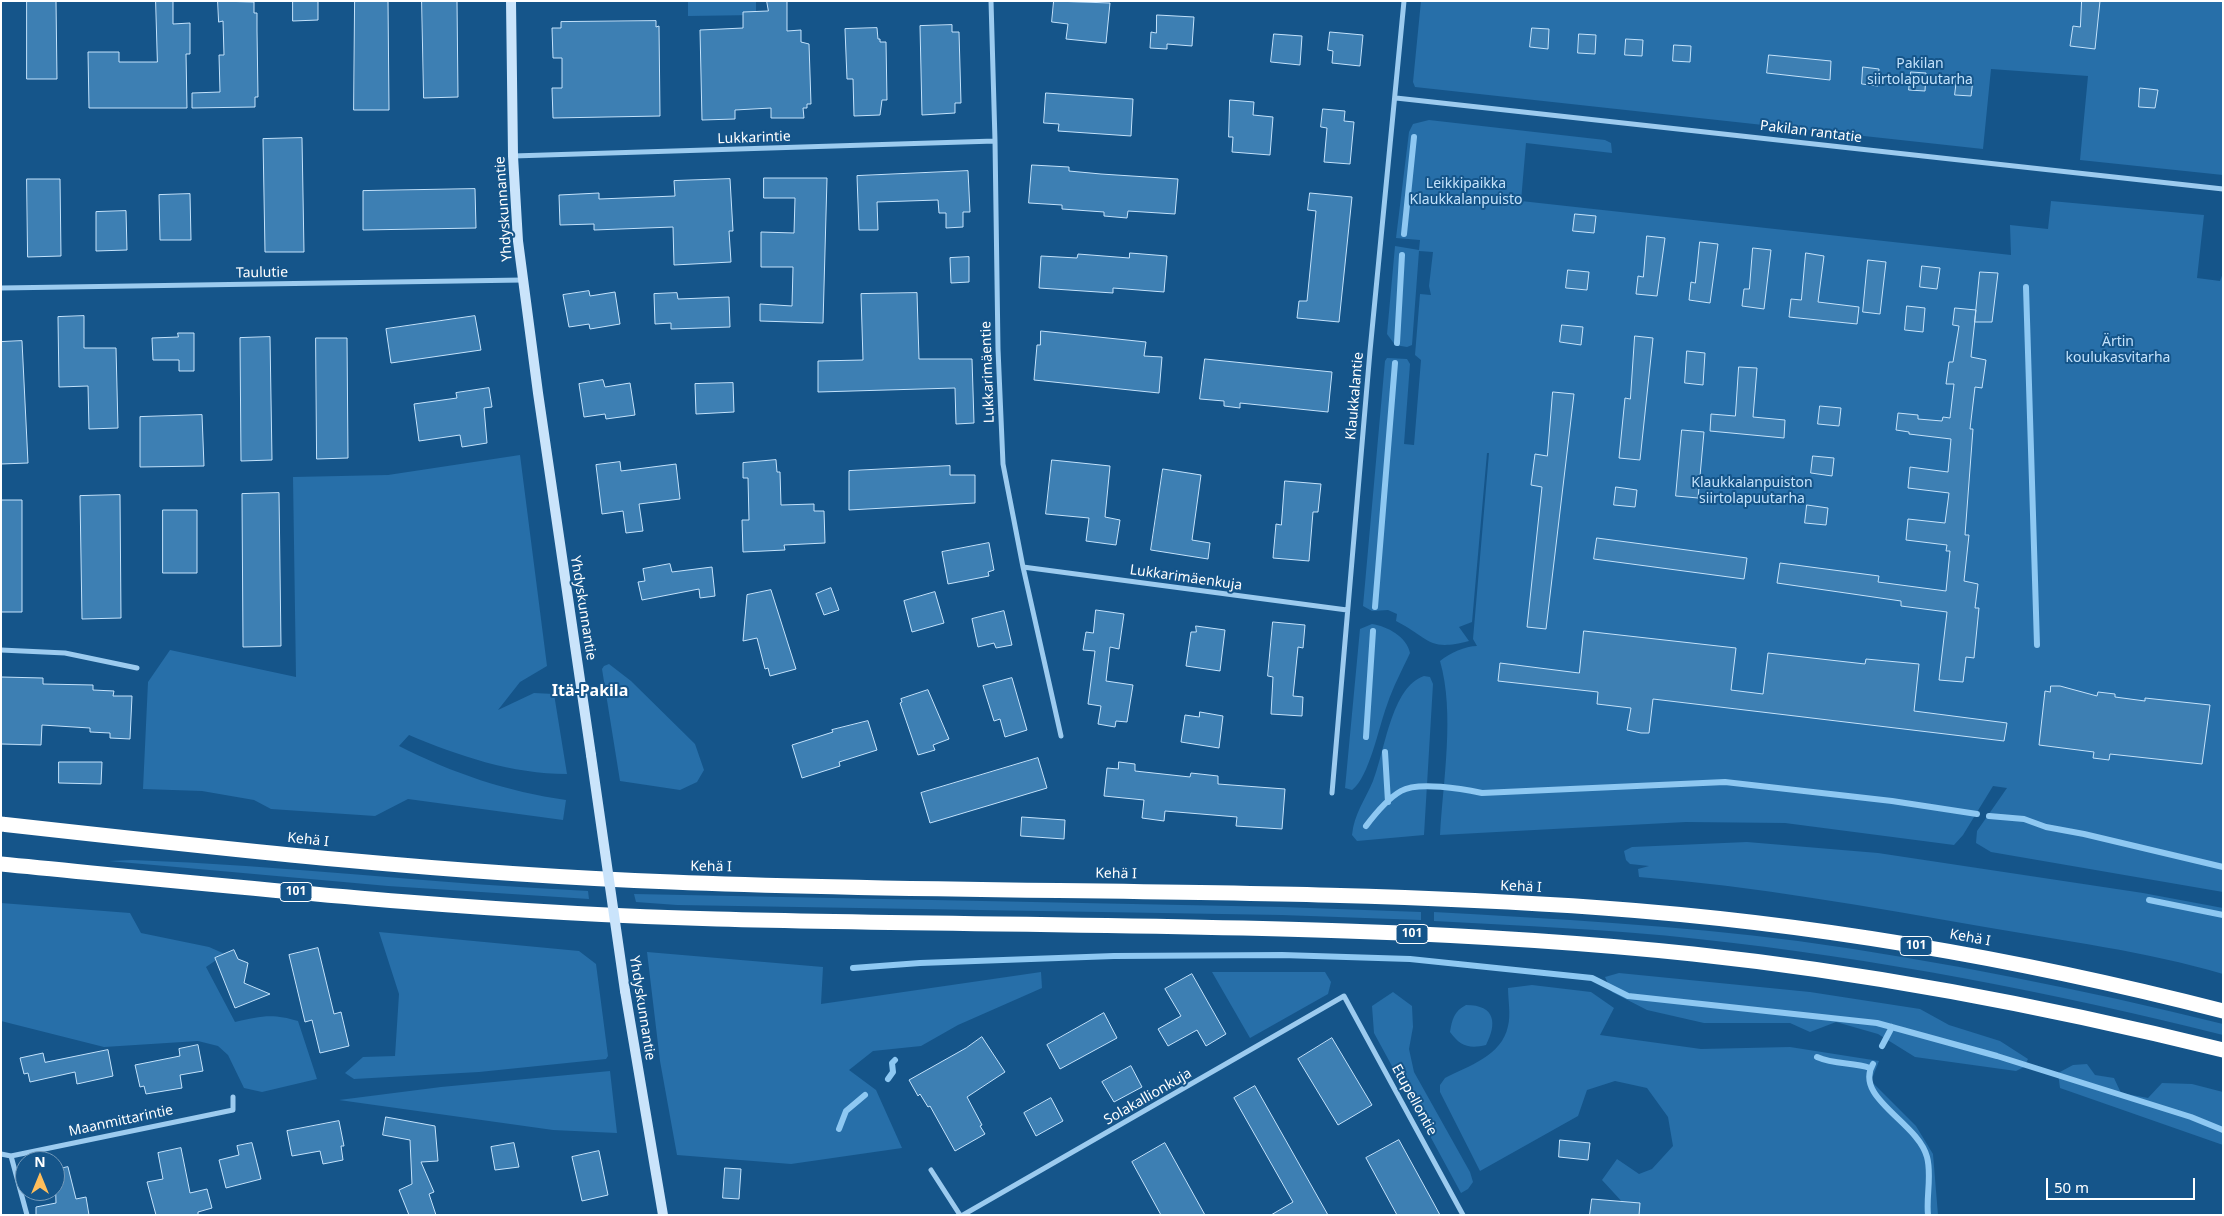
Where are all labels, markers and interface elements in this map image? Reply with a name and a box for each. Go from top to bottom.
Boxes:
park label: Pakilan siirtolapuutarha [1867,56,1973,88]
street label: Pakilan rantatie [1759,117,1863,147]
street label: Lukkarintie [717,128,791,148]
street label: Yhdyskunnantie [492,156,516,262]
park label: Leikkipaikka Klaukkalanpuisto [1410,176,1522,208]
street label: Taulutie [236,264,288,282]
street label: Lukkarimäentie [978,321,998,423]
park label: Ärtin koulukasvitarha [2066,334,2170,367]
street label: Klaukkalantie [1343,351,1367,441]
park label: Klaukkalanpuiston siirtolapuutarha [1691,475,1813,508]
street label: Yhdyskunnantie [566,555,600,661]
street label: Lukkarimäenkuja [1129,562,1243,594]
district label: Itä-Pakila [552,681,628,701]
street label: Kehä I [287,829,329,851]
street label: Kehä I [690,858,732,876]
street label: Kehä I [1095,865,1137,883]
street label: Kehä I [1500,878,1542,896]
road number: 101 [280,882,312,902]
road number: 101 [1396,924,1428,944]
street label: Kehä I [1948,926,1992,950]
road number: 101 [1900,936,1932,956]
street label: Yhdyskunnantie [625,955,659,1061]
street label: Etupellontie [1388,1061,1440,1139]
street label: Solakallionkuja [1101,1065,1195,1129]
street label: Maanmittarintie [67,1102,175,1140]
north arrow [15,1151,65,1201]
text: N [34,1152,46,1171]
scale bar [2049,1168,2198,1200]
text: 50 m [2054,1177,2089,1197]

